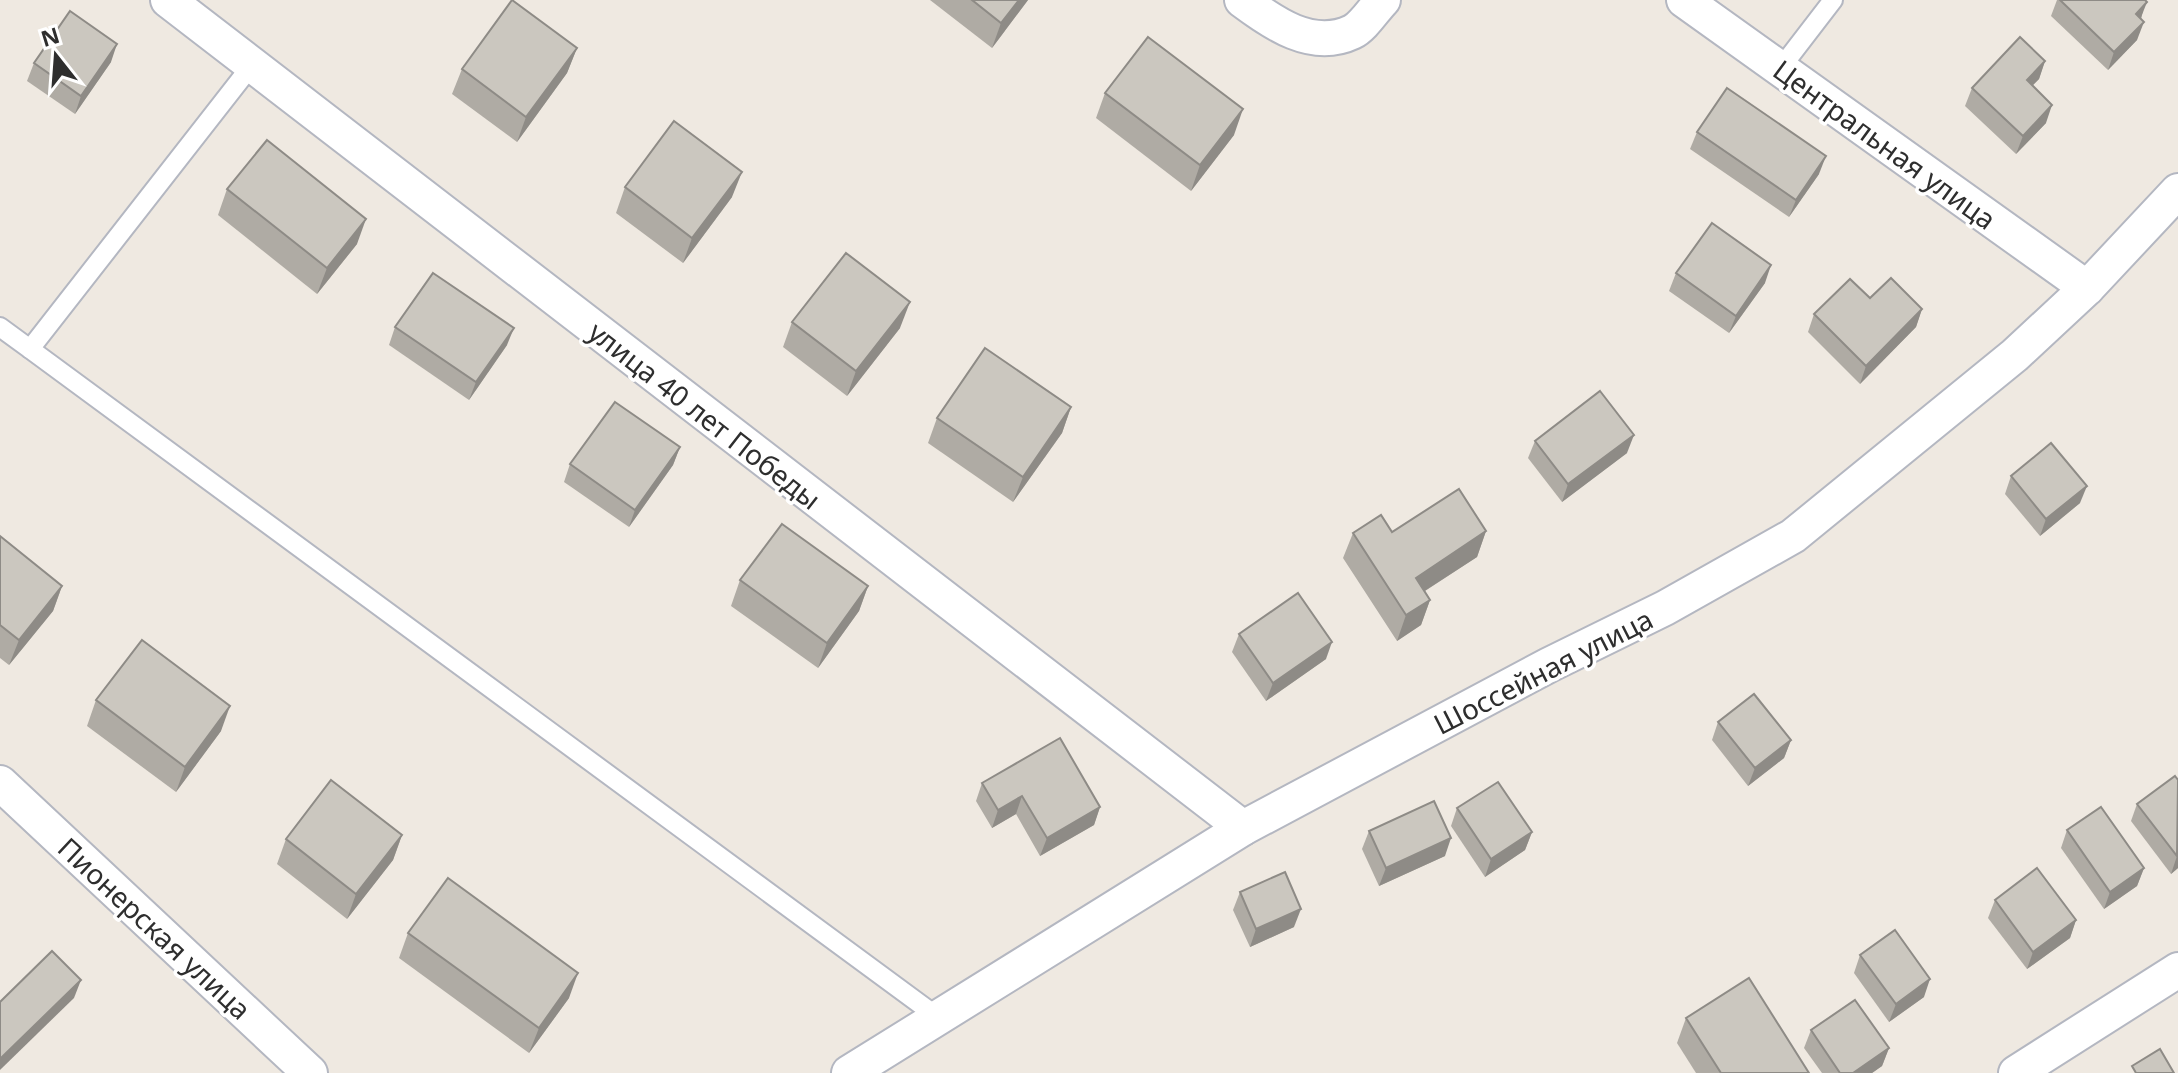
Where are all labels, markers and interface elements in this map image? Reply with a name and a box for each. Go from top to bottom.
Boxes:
north arrow [16,16,96,96]
text: N [37,19,63,53]
street label: Центральная улица [1766,50,2004,238]
street label: улица 40 лет Победы [581,312,829,518]
street label: Шоссейная улица [1427,599,1659,743]
street label: Пионерская улица [50,829,260,1027]

